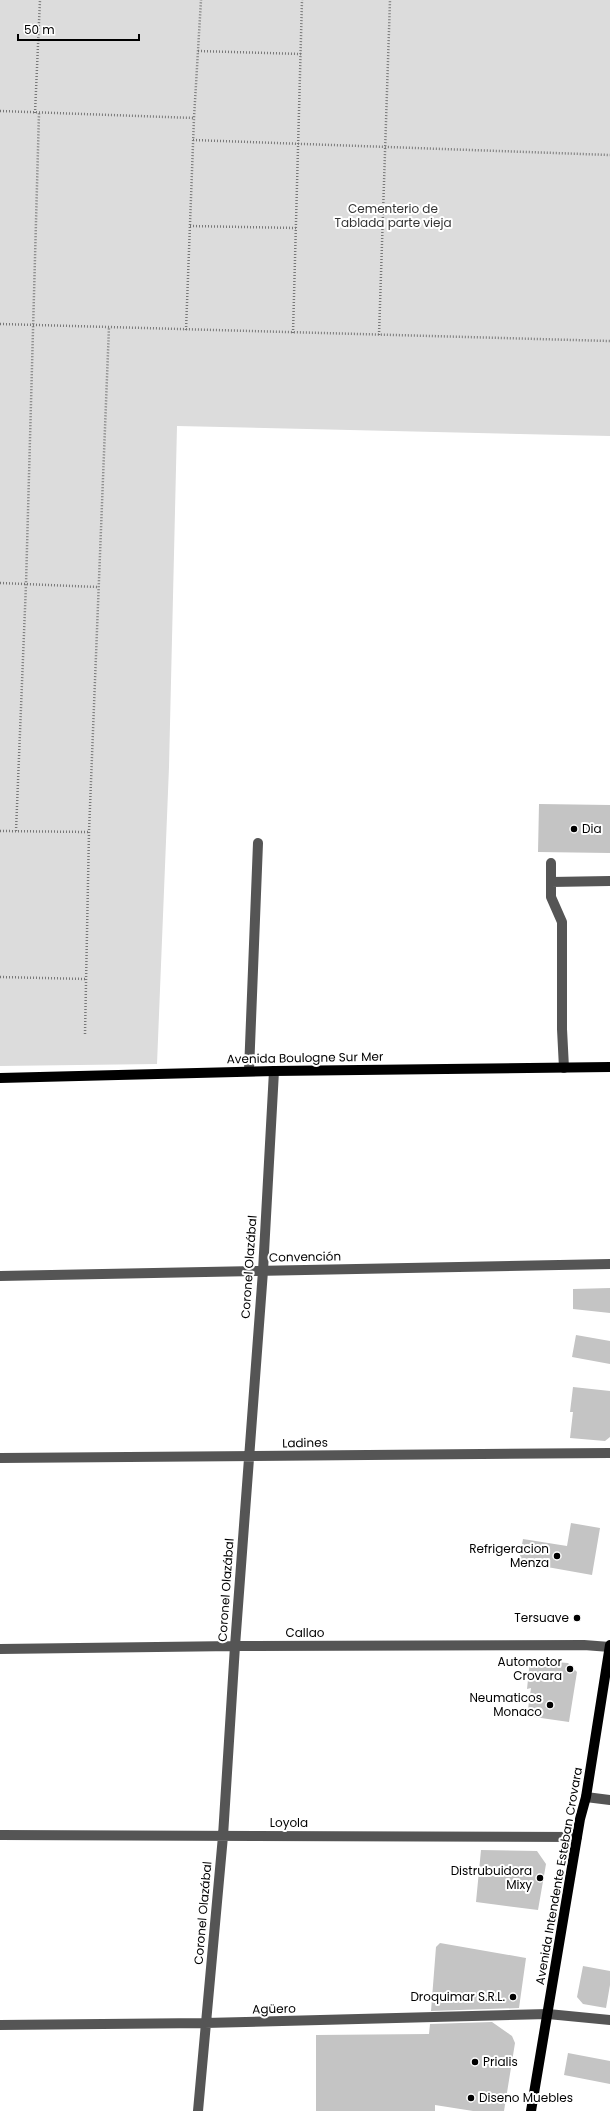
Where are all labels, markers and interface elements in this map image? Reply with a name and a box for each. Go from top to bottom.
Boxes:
scale bar [18,16,139,42]
text: 50 m [24,21,55,38]
park label: Cementerio de Tablada parte vieja [334,200,452,231]
place label: Dia [582,820,602,837]
marker: Dia [569,824,579,834]
street label: Avenida Boulogne Sur Mer [226,1048,384,1067]
street label: Coronel Olazábal [236,1215,261,1319]
street label: Convención [269,1247,341,1266]
street label: Ladines [282,1434,328,1451]
street label: Coronel Olazábal [213,1538,238,1642]
place label: Refrigeracion Menza [469,1540,549,1571]
marker: Refrigeracion Menza [552,1551,562,1561]
place label: Tersuave [514,1609,569,1626]
marker: Tersuave [572,1613,582,1623]
street label: Callao [285,1624,325,1641]
place label: Automotor Crovara [498,1653,563,1684]
marker: Automotor Crovara [565,1664,575,1674]
place label: Neumaticos Monaco [469,1689,542,1720]
marker: Neumaticos Monaco [545,1700,555,1710]
street label: Avenida Intendente Esteban Crovara [531,1766,586,1986]
street label: Loyola [270,1814,308,1831]
street label: Coronel Olazábal [190,1861,215,1965]
place label: Distrubuidora Mixy [451,1862,532,1893]
marker: Distrubuidora Mixy [535,1873,545,1883]
place label: Droquimar S.R.L. [410,1988,505,2005]
marker: Droquimar S.R.L. [508,1992,518,2002]
street label: Agüero [252,2000,296,2017]
place label: Prialis [483,2053,518,2070]
marker: Prialis [470,2057,480,2067]
place label: Diseno Muebles [479,2089,573,2106]
marker: Diseno Muebles [466,2093,476,2103]

